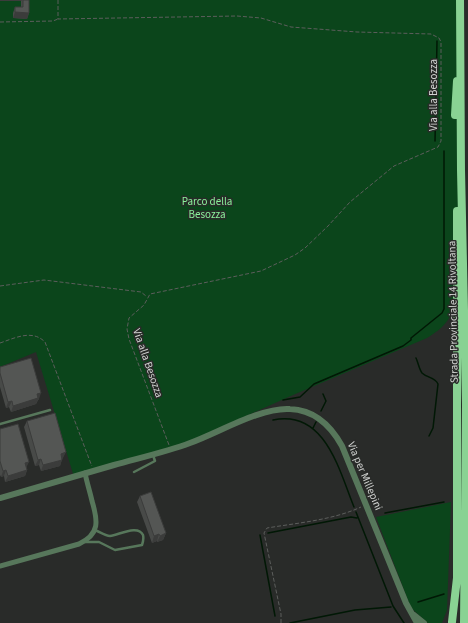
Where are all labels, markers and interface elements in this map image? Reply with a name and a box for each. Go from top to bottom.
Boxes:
street label: Via alla Besozza [426,59,441,131]
park label: Parco della Besozza [182,194,232,222]
street label: Strada Provinciale 14 Rivoltana [444,241,462,383]
street label: Via alla Besozza [129,326,167,400]
street label: Via per Millepini [344,439,386,513]

